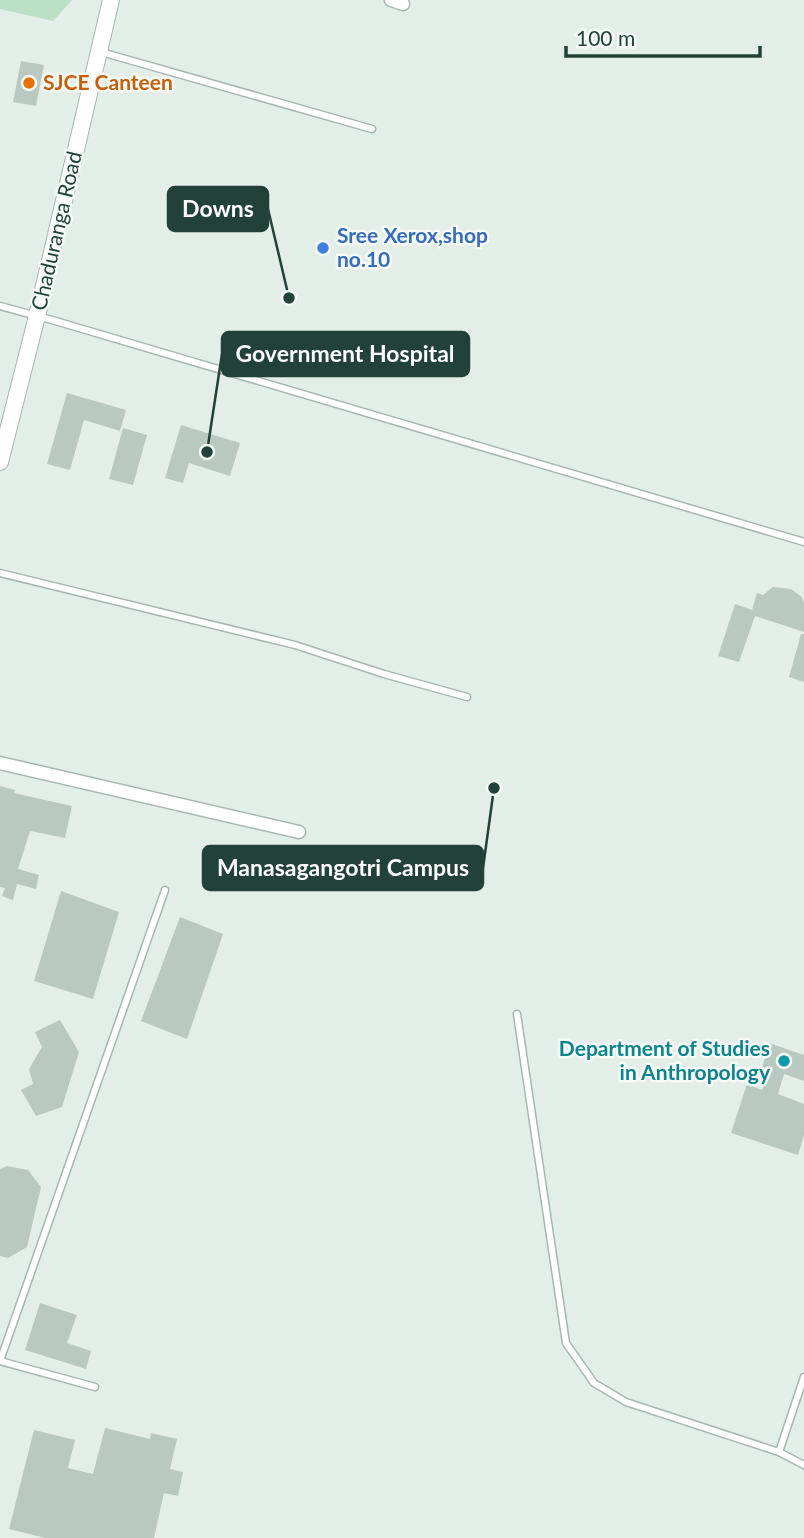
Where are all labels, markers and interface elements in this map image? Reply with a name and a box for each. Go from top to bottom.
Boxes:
scale bar [566,14,760,58]
text: 100 m [576,25,635,50]
place label: SJCE Canteen [43,69,173,94]
marker: SJCE Canteen [21,75,37,91]
street label: Chaduranga Road [25,149,86,313]
callout: Downs [168,187,268,231]
text: Downs [182,194,254,222]
place label: Sree Xerox,shop no.10 [337,222,488,271]
marker: Sree Xerox,shop no.10 [315,240,331,256]
callout: Government Hospital [222,332,469,376]
text: Government Hospital [235,339,455,367]
callout: Manasagangotri Campus [203,846,483,890]
text: Manasagangotri Campus [217,853,469,881]
place label: Department of Studies in Anthropology [559,1035,771,1084]
marker: Department of Studies in Anthropology [776,1053,792,1069]

